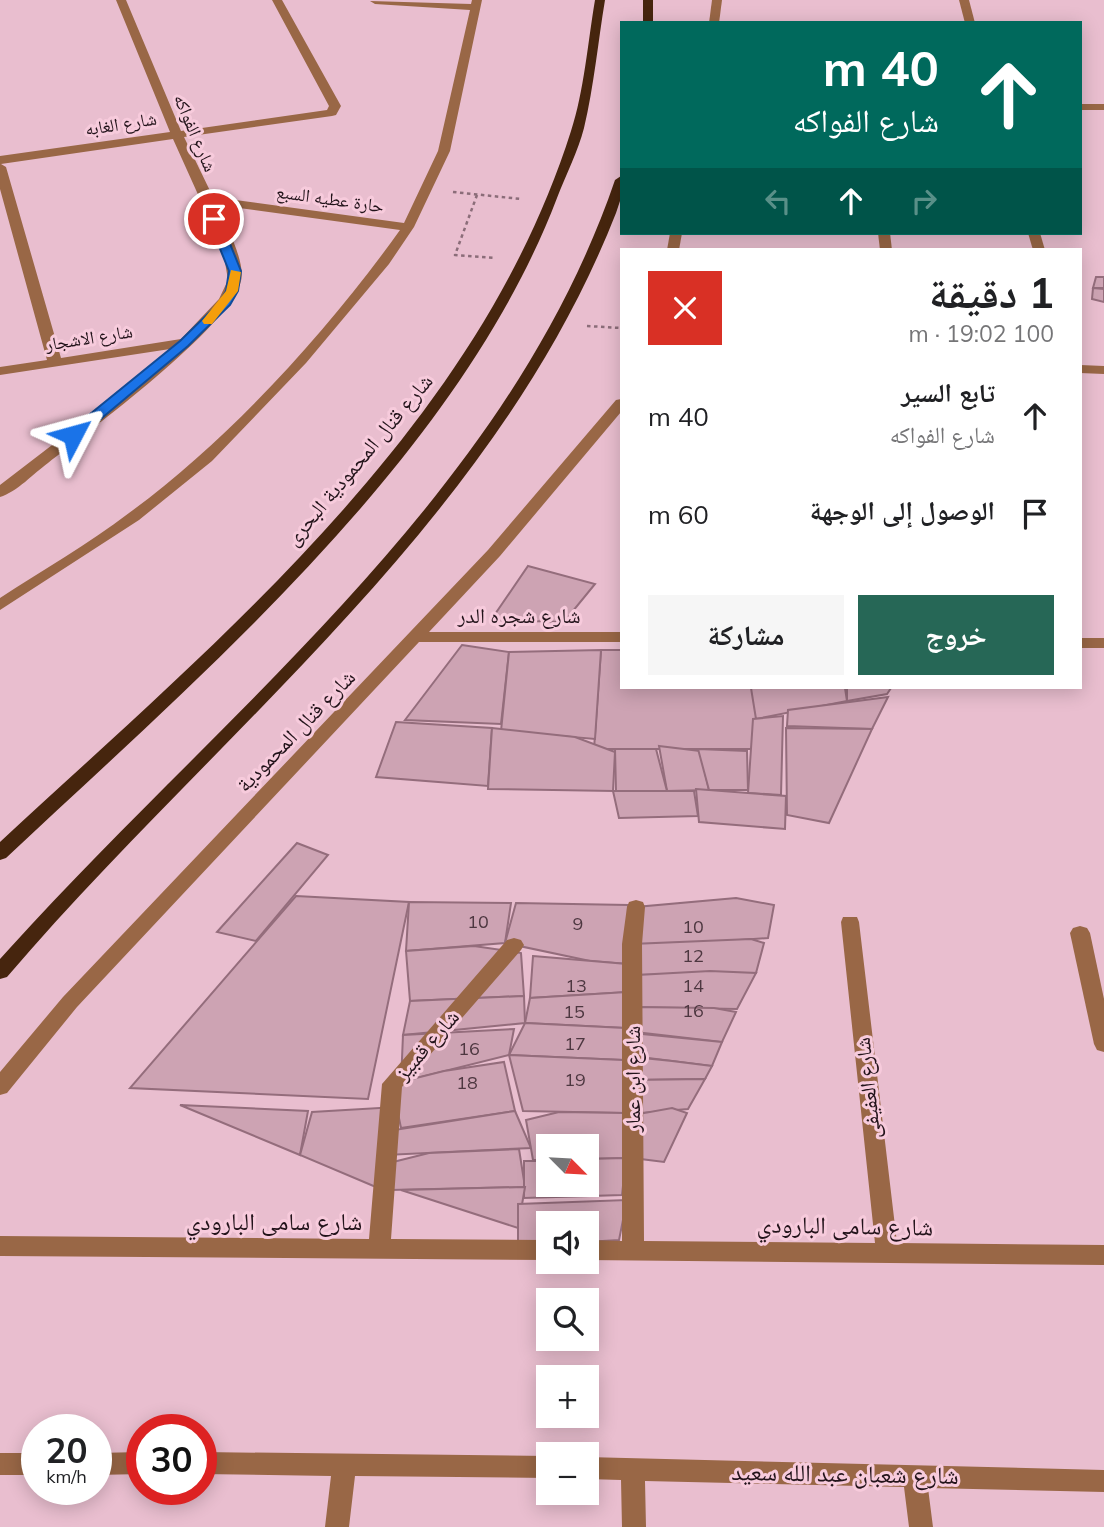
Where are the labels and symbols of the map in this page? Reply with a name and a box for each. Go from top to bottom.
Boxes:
street label: شارع الفواكه [169,90,222,175]
street label: شارع الغابه [84,107,158,141]
street label: حارة عطيه السبع [275,180,385,218]
pin [184,189,244,249]
street label: شارع الاشجار [43,319,134,356]
street label: شارع قنال المحمودية البحرى [279,368,438,551]
position arrow [36,398,110,472]
street label: شارع شجره الدر [456,602,581,629]
street label: شارع قنال المحمودية [230,664,361,797]
house number: 10 [467,910,489,933]
house number: 9 [573,912,583,935]
house number: 10 [682,915,704,938]
house number: 12 [682,944,704,967]
house number: 13 [565,974,587,997]
house number: 14 [682,974,704,997]
house number: 16 [682,999,704,1022]
house number: 15 [563,1000,585,1023]
street label: شارع قمبيز [388,1004,465,1086]
street label: شارع ابن عمار [619,1026,646,1133]
house number: 17 [564,1032,586,1055]
street label: شارع العفيفى [849,1036,886,1140]
house number: 16 [458,1037,480,1060]
house number: 19 [564,1068,586,1091]
house number: 18 [456,1071,478,1094]
north arrow [536,1134,598,1197]
street label: شارع سامى البارودي [186,1206,362,1241]
street label: شارع سامى البارودي [756,1208,934,1247]
speed limit sign: 30 [126,1414,217,1505]
street label: شارع شعبان عبد الله سعيد [731,1456,959,1491]

